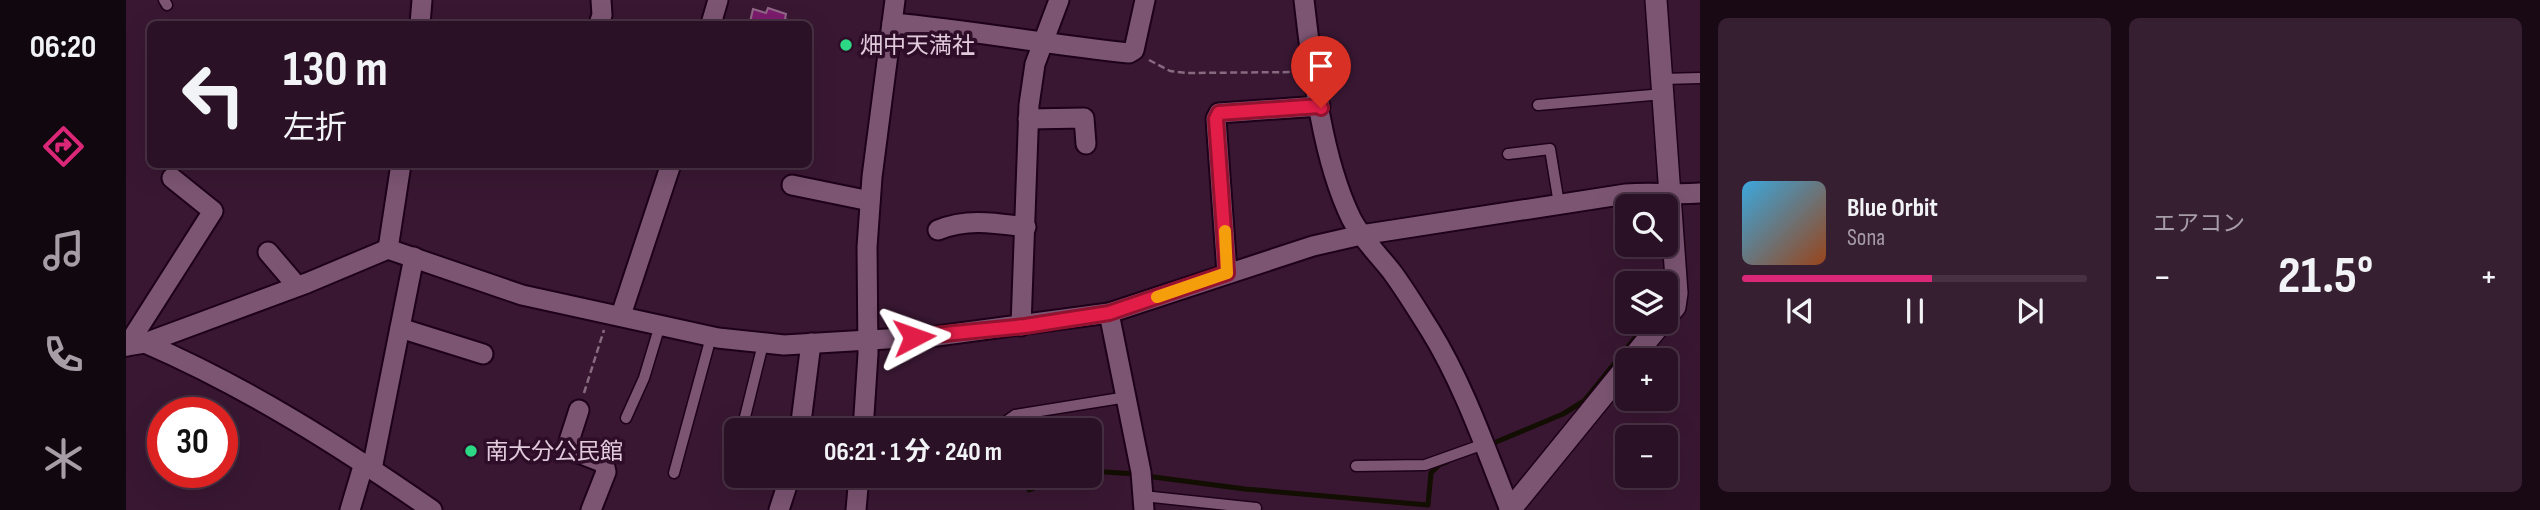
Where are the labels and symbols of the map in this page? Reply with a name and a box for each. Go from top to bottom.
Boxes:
place label: 畑中天満社 [860,32,975,60]
pin [1291,36,1351,108]
marker: 畑中天満社 [838,37,854,53]
position arrow [877,300,951,374]
speed limit sign: 30 [147,397,238,488]
place label: 南大分公民館 [485,438,623,466]
marker: 南大分公民館 [463,443,479,459]

